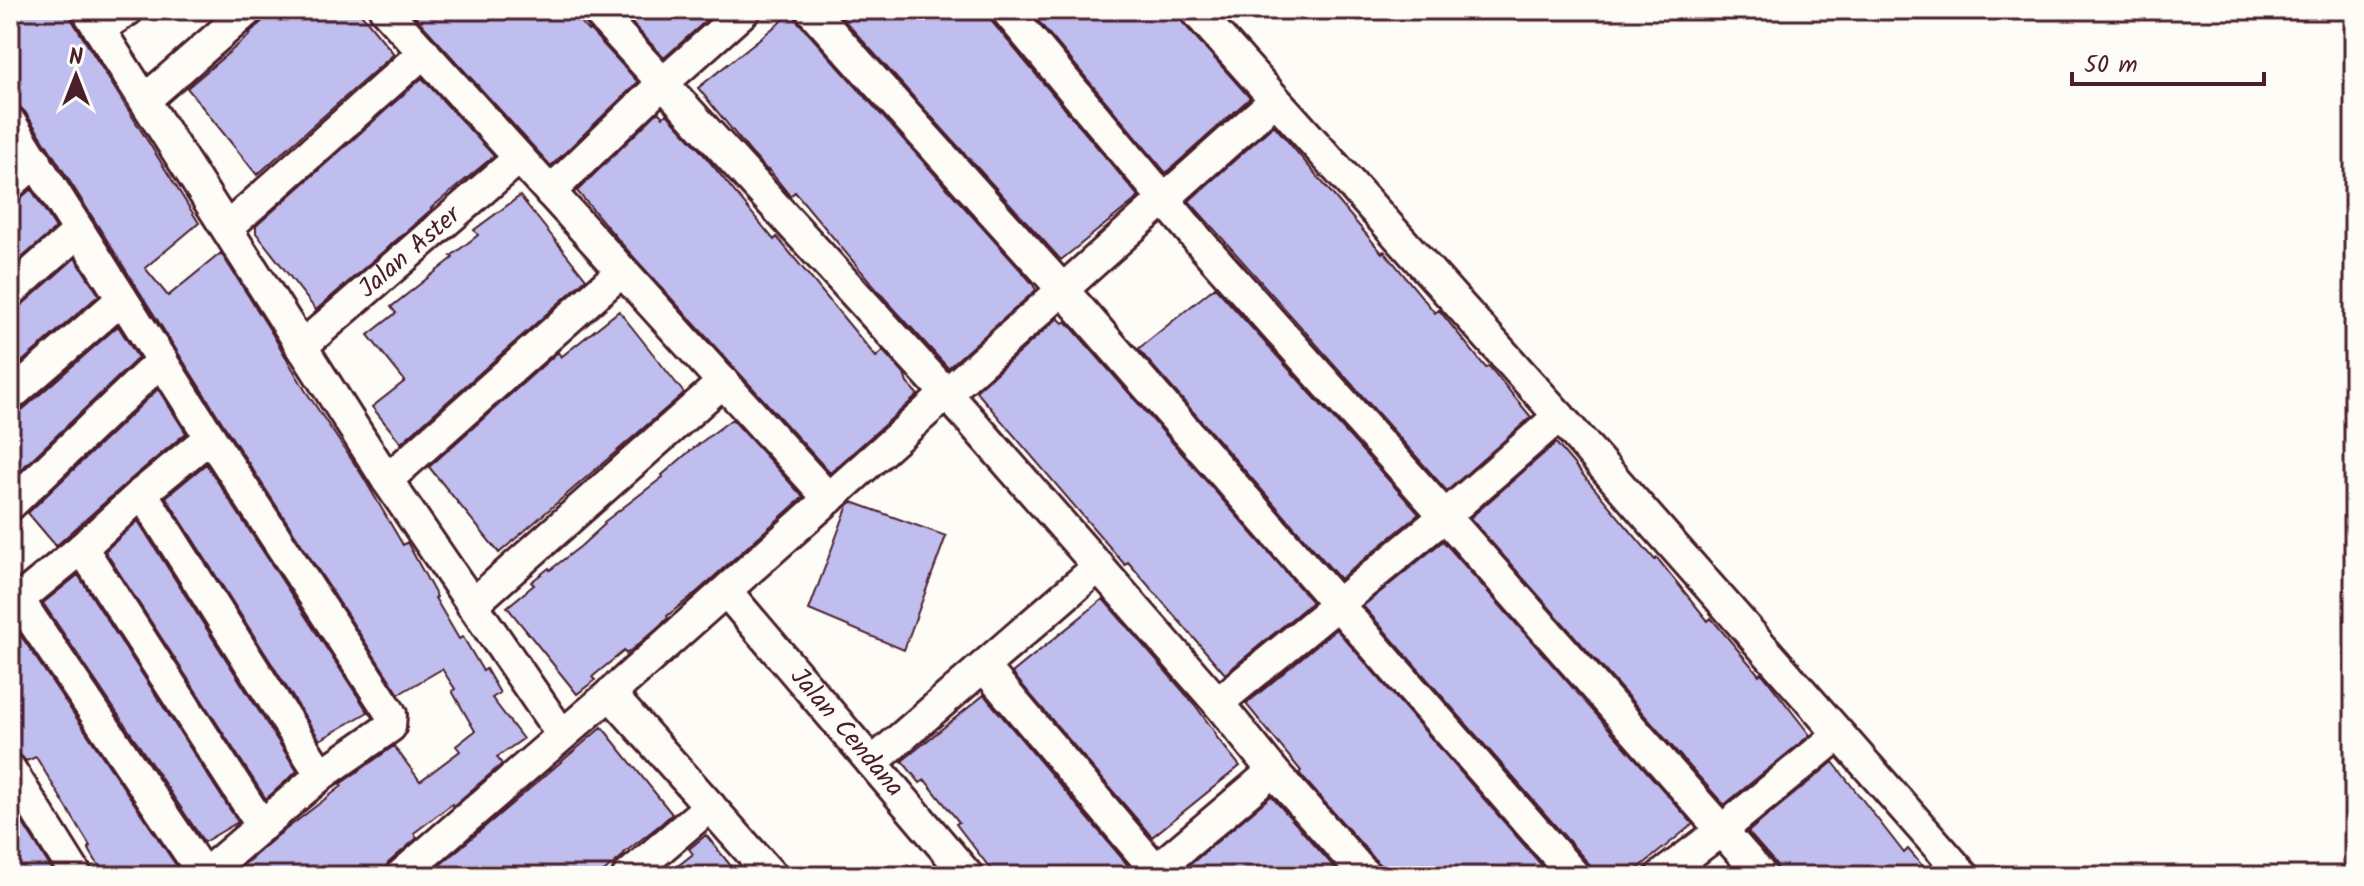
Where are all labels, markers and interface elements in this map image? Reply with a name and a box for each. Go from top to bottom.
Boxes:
north arrow [36,36,116,116]
scale bar [2072,36,2264,86]
text: N [69,41,83,76]
text: 50 m [2084,46,2138,85]
street label: Jalan Aster [349,195,472,309]
street label: Jalan Cendana [779,658,914,807]

